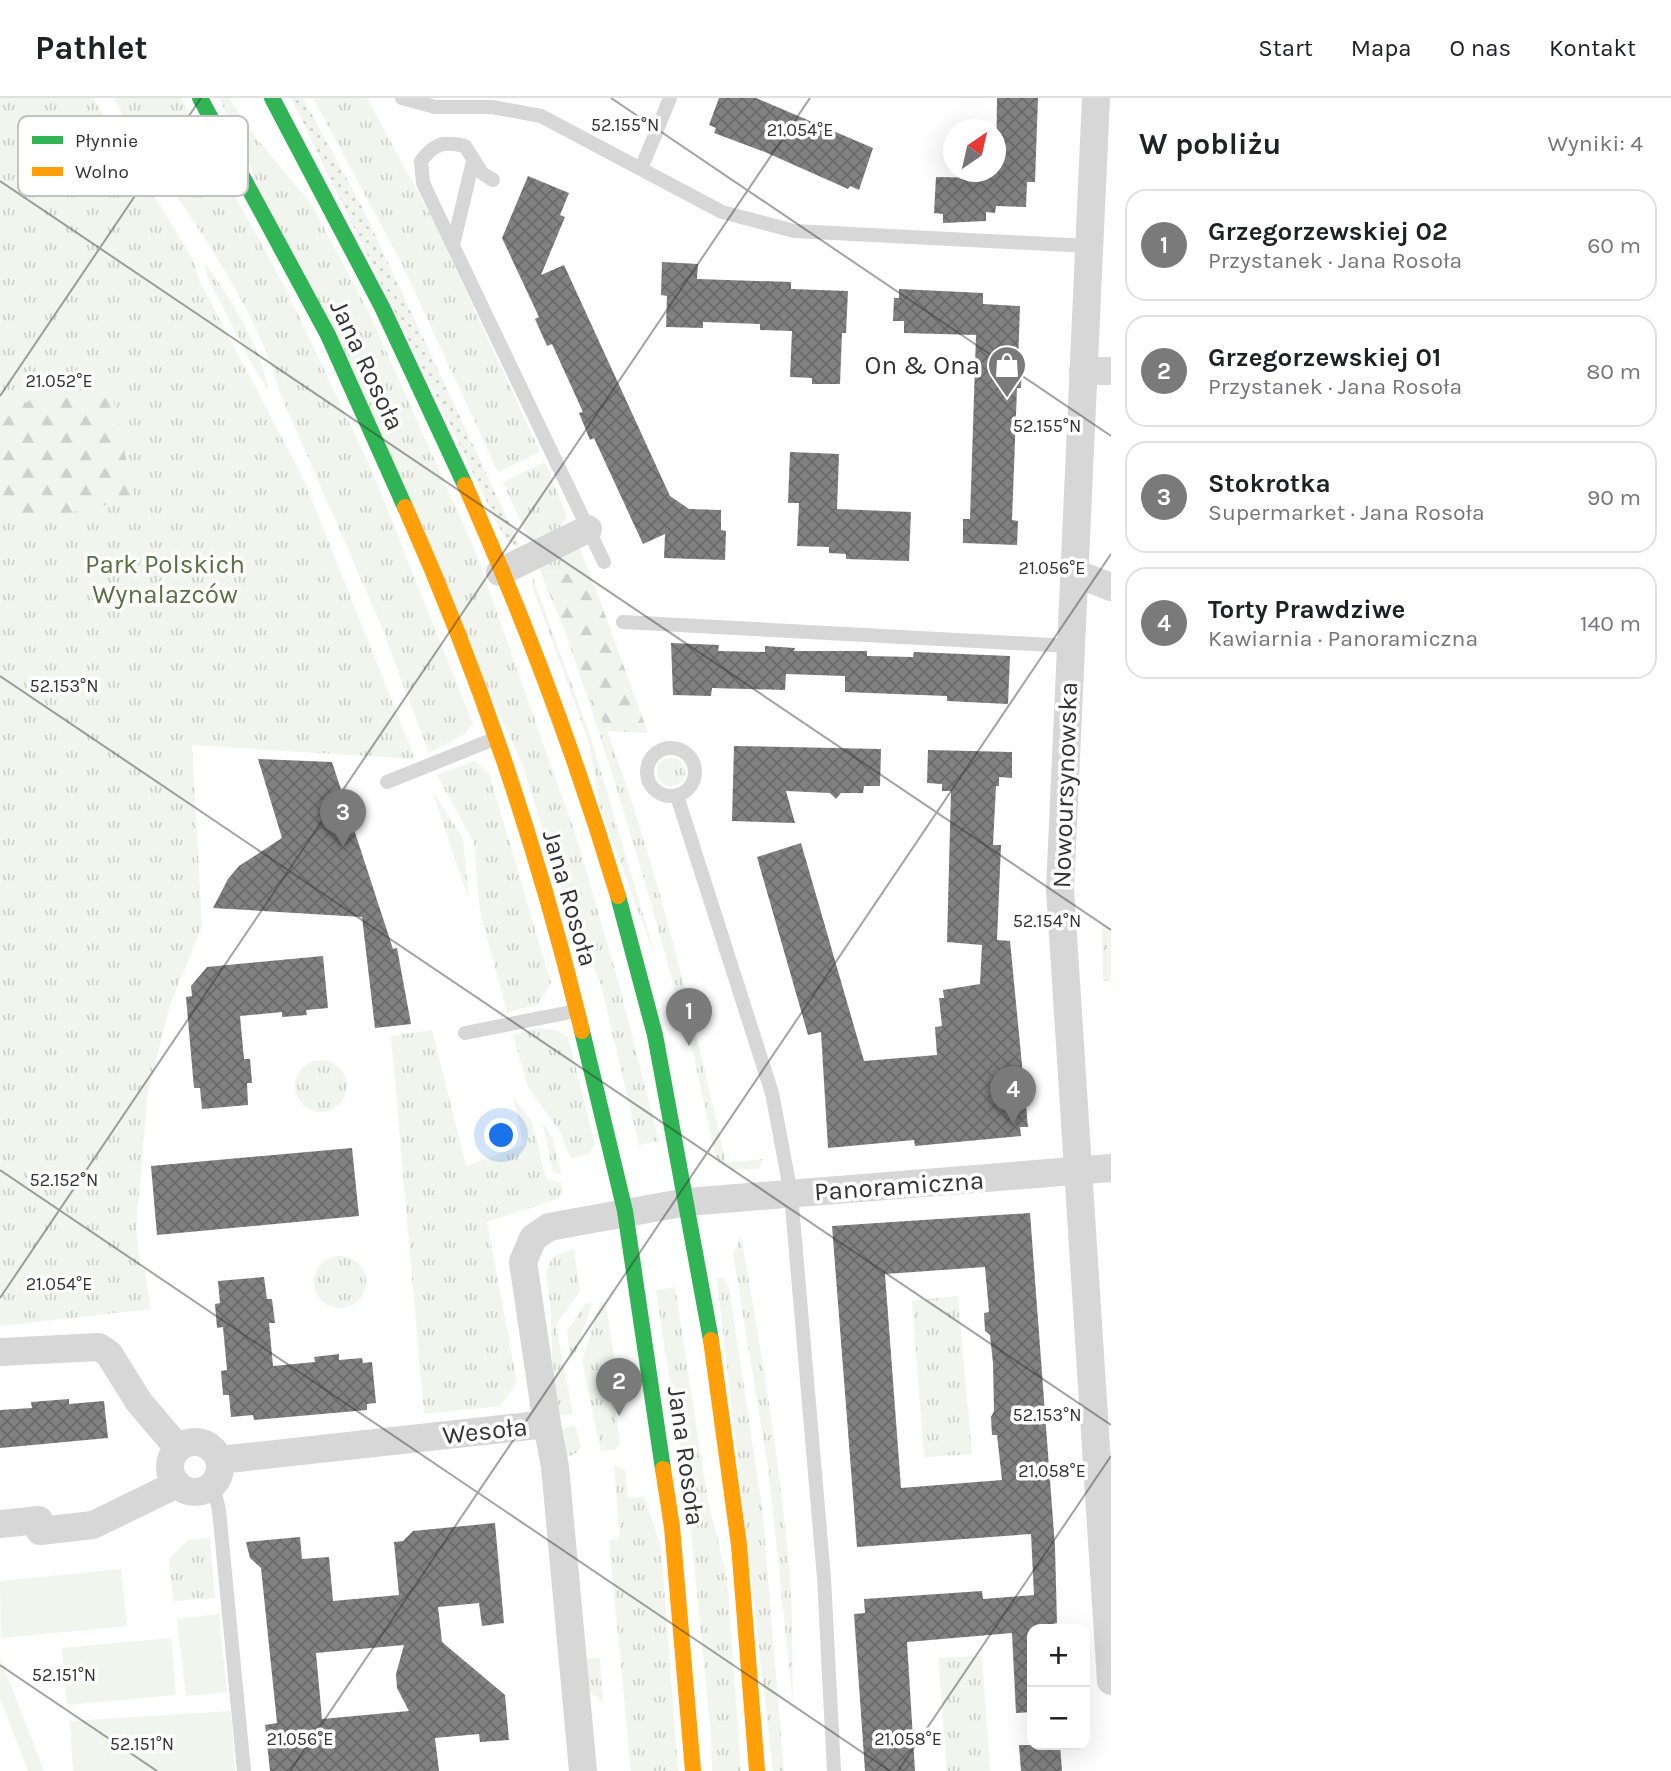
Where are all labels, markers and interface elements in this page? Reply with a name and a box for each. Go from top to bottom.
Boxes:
text: Pathlet [35,29,148,67]
text: Start [1258,34,1313,62]
text: Mapa [1351,34,1412,62]
text: O nas [1450,34,1511,62]
text: Kontakt [1549,34,1636,62]
text: 52.155°N [591,114,659,136]
legend [18,116,248,196]
text: 21.054°E [767,119,833,141]
north arrow [943,119,1006,182]
text: W pobliżu [1139,126,1281,162]
text: Płynnie [75,130,138,152]
text: Wyniki: 4 [1548,130,1643,157]
text: Wolno [75,161,129,183]
text: Grzegorzewskiej 02 [1208,216,1448,247]
text: 1 [1160,232,1168,259]
text: 60 m [1587,232,1641,259]
text: Przystanek · Jana Rosoła [1208,247,1462,274]
street label: Jana Rosoła [323,295,411,435]
text: Grzegorzewskiej 01 [1208,342,1441,373]
shop icon: On & Ona [986,344,1028,399]
place label: On & Ona [865,350,980,381]
text: 2 [1157,358,1171,385]
text: 80 m [1586,358,1641,385]
text: 21.052°E [25,370,93,392]
text: Przystanek · Jana Rosoła [1208,373,1462,400]
text: 52.155°N [1013,415,1081,437]
text: Stokrotka [1208,468,1331,499]
text: 3 [1157,484,1171,511]
text: 90 m [1587,484,1641,511]
text: Supermarket · Jana Rosoła [1208,499,1485,526]
park label: Park Polskich Wynalazców [85,549,245,610]
text: 21.056°E [1019,557,1086,579]
text: Torty Prawdziwe [1208,594,1405,625]
text: 4 [1157,610,1171,637]
text: 140 m [1580,610,1641,637]
text: Kawiarnia · Panoramiczna [1208,625,1478,652]
text: 52.153°N [30,675,99,697]
street label: Nowoursynowska [1046,681,1084,889]
pin: 3 [320,789,366,847]
street label: Jana Rosoła [536,826,604,970]
text: 52.154°N [1013,910,1081,932]
pin: 1 [666,988,712,1046]
pin: 4 [990,1066,1036,1124]
your location [484,1118,518,1152]
street label: Panoramiczna [813,1165,985,1207]
text: 52.152°N [30,1169,98,1191]
text: 21.054°E [26,1273,92,1295]
pin: 2 [596,1358,642,1416]
street label: Jana Rosoła [661,1384,711,1528]
text: 52.153°N [1013,1404,1082,1426]
street label: Wesoła [441,1411,529,1451]
text: 21.058°E [1018,1460,1086,1482]
map controls [1027,1624,1090,1750]
button: + [1027,1624,1090,1687]
text: 52.151°N [32,1664,96,1686]
button: − [1027,1687,1090,1750]
text: 21.056°E [267,1728,334,1750]
text: 21.058°E [874,1728,942,1750]
text: 52.151°N [110,1733,174,1755]

